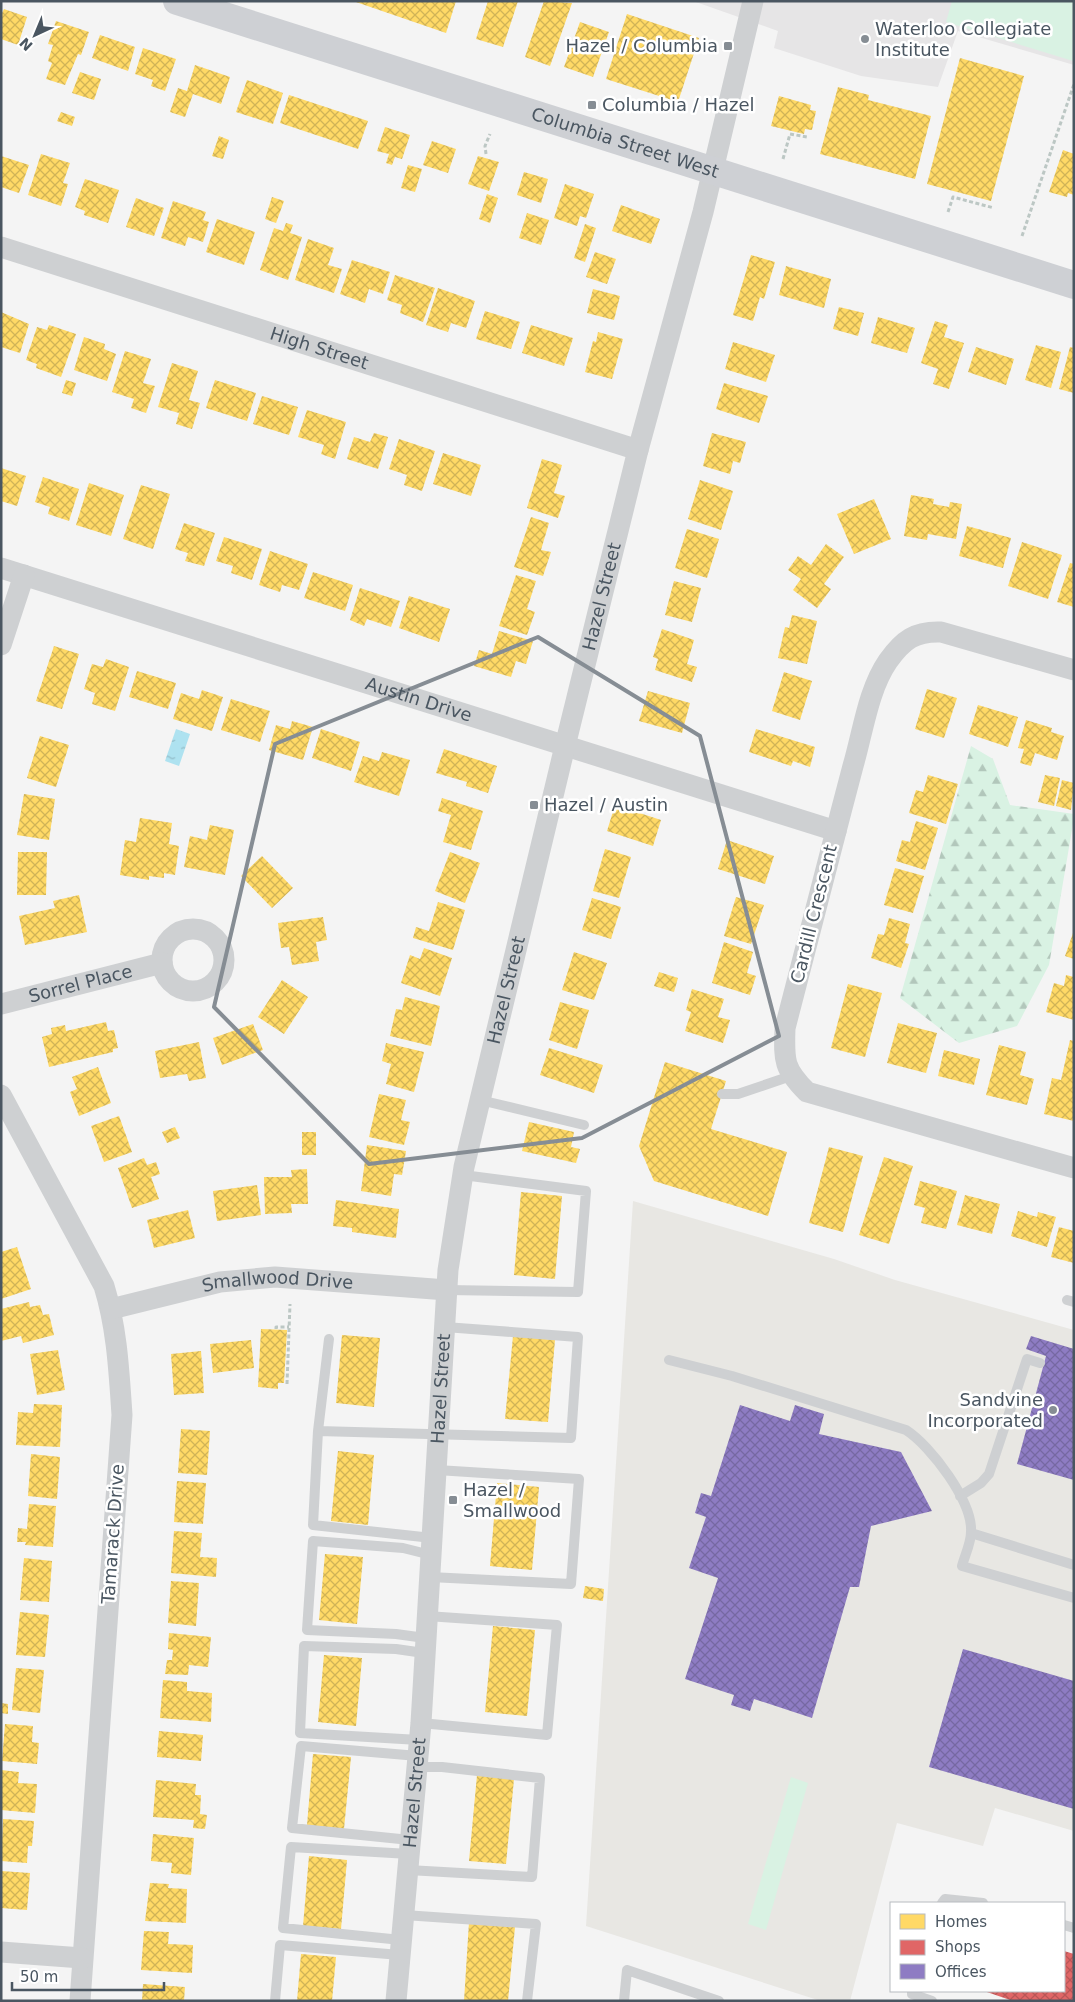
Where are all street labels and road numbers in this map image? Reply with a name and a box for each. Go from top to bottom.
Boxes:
street label: Columbia Street West [529,103,722,182]
street label: High Street [268,322,371,373]
street label: Hazel Street [578,540,625,653]
street label: Austin Drive [363,673,475,726]
street label: Cardill Crescent [786,842,841,985]
street label: Hazel Street [483,934,529,1046]
street label: Sorrel Place [26,960,134,1007]
street label: Smallwood Drive [200,1266,354,1296]
street label: Hazel Street [427,1333,454,1445]
street label: Tamarack Drive [97,1463,128,1606]
street label: Hazel Street [399,1737,430,1849]

